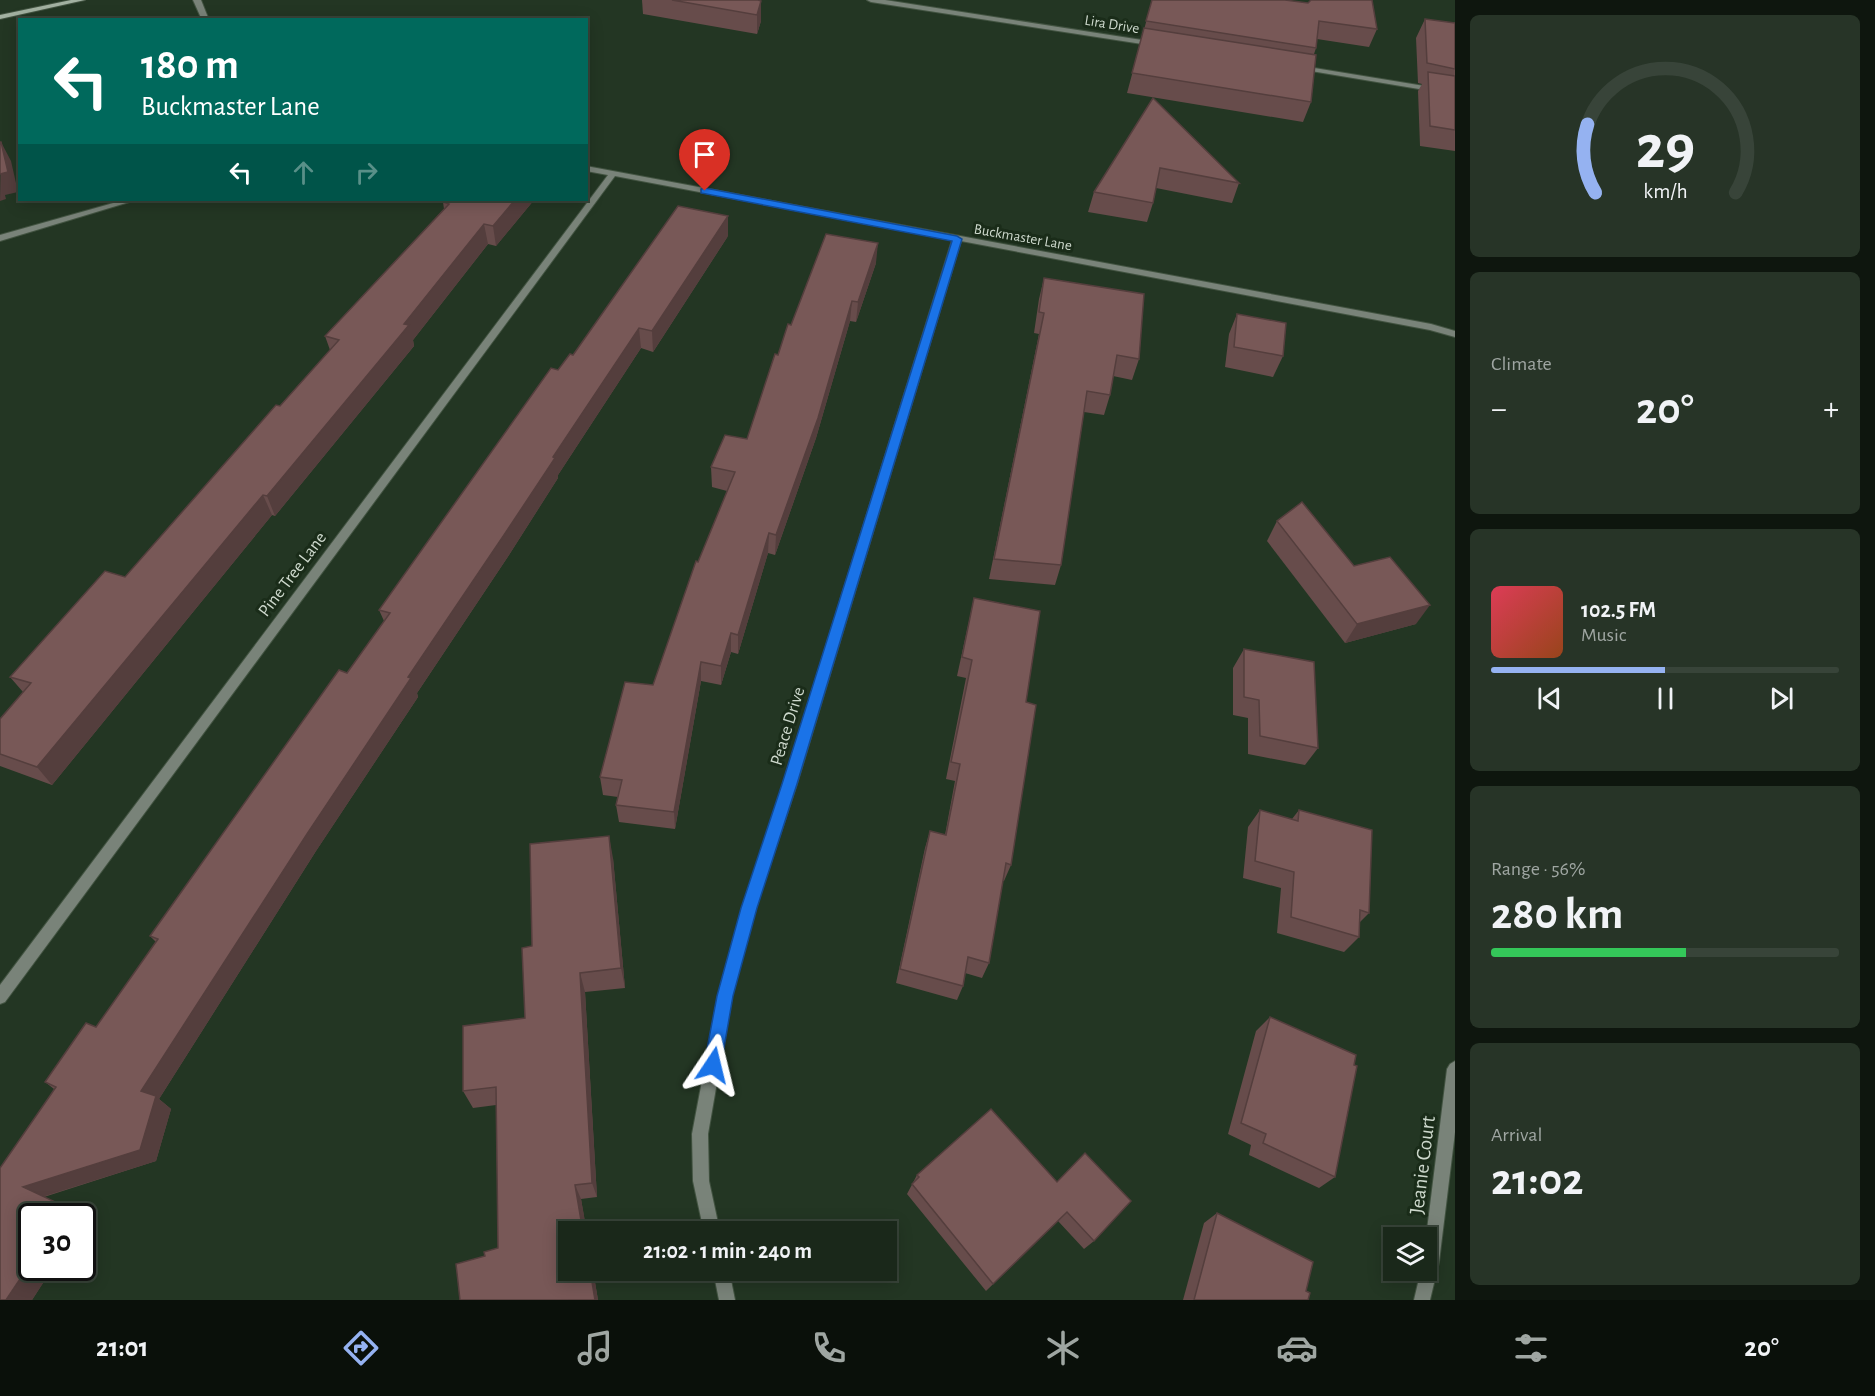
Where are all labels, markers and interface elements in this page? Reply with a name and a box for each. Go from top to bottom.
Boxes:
street label: Lira Drive [1084,13,1140,36]
icon: left [42,42,120,120]
text: 180 m [141,44,239,86]
text: Buckmaster Lane [141,93,320,120]
text: 29 [1635,117,1695,179]
pin [679,129,730,191]
icon: arrive [688,138,721,171]
icon: left [224,156,257,189]
icon: ahead [287,156,320,189]
icon: right [350,156,383,189]
text: km/h [1643,181,1687,202]
street label: Buckmaster Lane [973,221,1073,254]
text: Climate [1491,354,1552,374]
text: 20° [1636,387,1694,432]
text: − [1491,393,1507,426]
text: + [1823,393,1839,426]
street label: Pine Tree Lane [255,529,330,620]
text: 102.5 FM [1581,599,1656,621]
text: Music [1581,625,1627,645]
icon: previous [1533,682,1566,715]
icon: pause [1649,682,1682,715]
icon: next [1765,682,1798,715]
street label: Peace Drive [768,685,808,768]
text: Range · 56% [1491,859,1585,879]
text: 280 km [1491,892,1623,937]
position arrow [681,1033,745,1097]
street label: Jeanie Court [1406,1114,1439,1216]
text: Arrival [1491,1125,1542,1145]
text: 21:02 [1491,1158,1583,1203]
speed limit sign: 30 [18,1203,96,1281]
map controls [1383,1227,1437,1281]
button: layers [1383,1227,1437,1281]
text: 21:02 · 1 min · 240 m [643,1240,812,1262]
icon: directions [340,1327,382,1369]
icon: music [574,1327,616,1369]
icon: phone [808,1327,850,1369]
icon: climate [1042,1327,1084,1369]
icon: car [1276,1327,1318,1369]
icon: filters [1510,1327,1552,1369]
text: 21:01 [96,1334,148,1361]
text: 20° [1744,1334,1779,1361]

